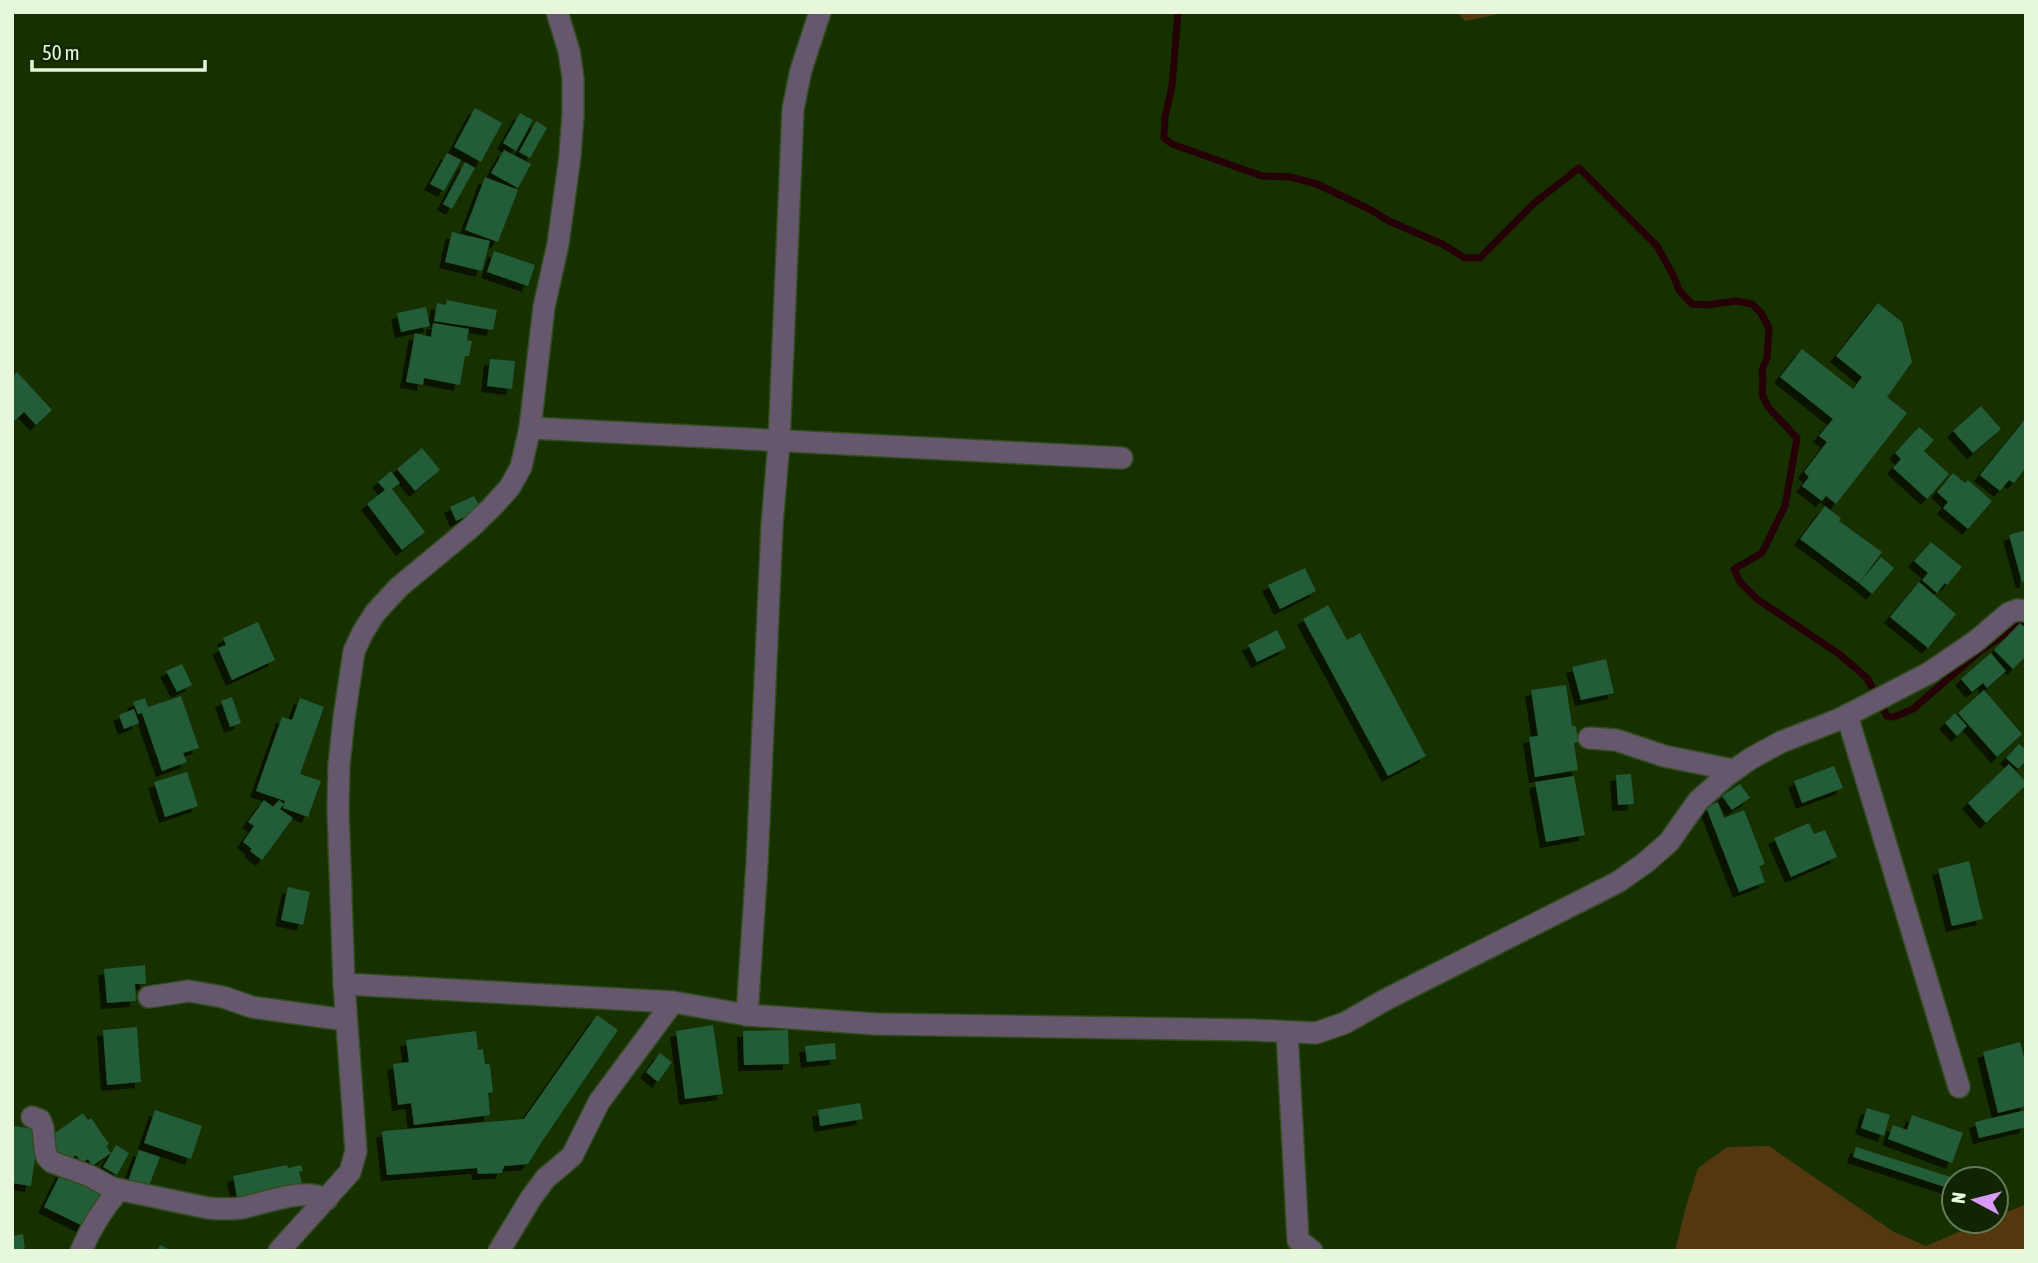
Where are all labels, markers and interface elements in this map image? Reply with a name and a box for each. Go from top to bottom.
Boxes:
scale bar [32,28,205,72]
text: 50 m [42,40,80,64]
north arrow [1940,1165,2010,1235]
text: N [1947,1191,1970,1205]

